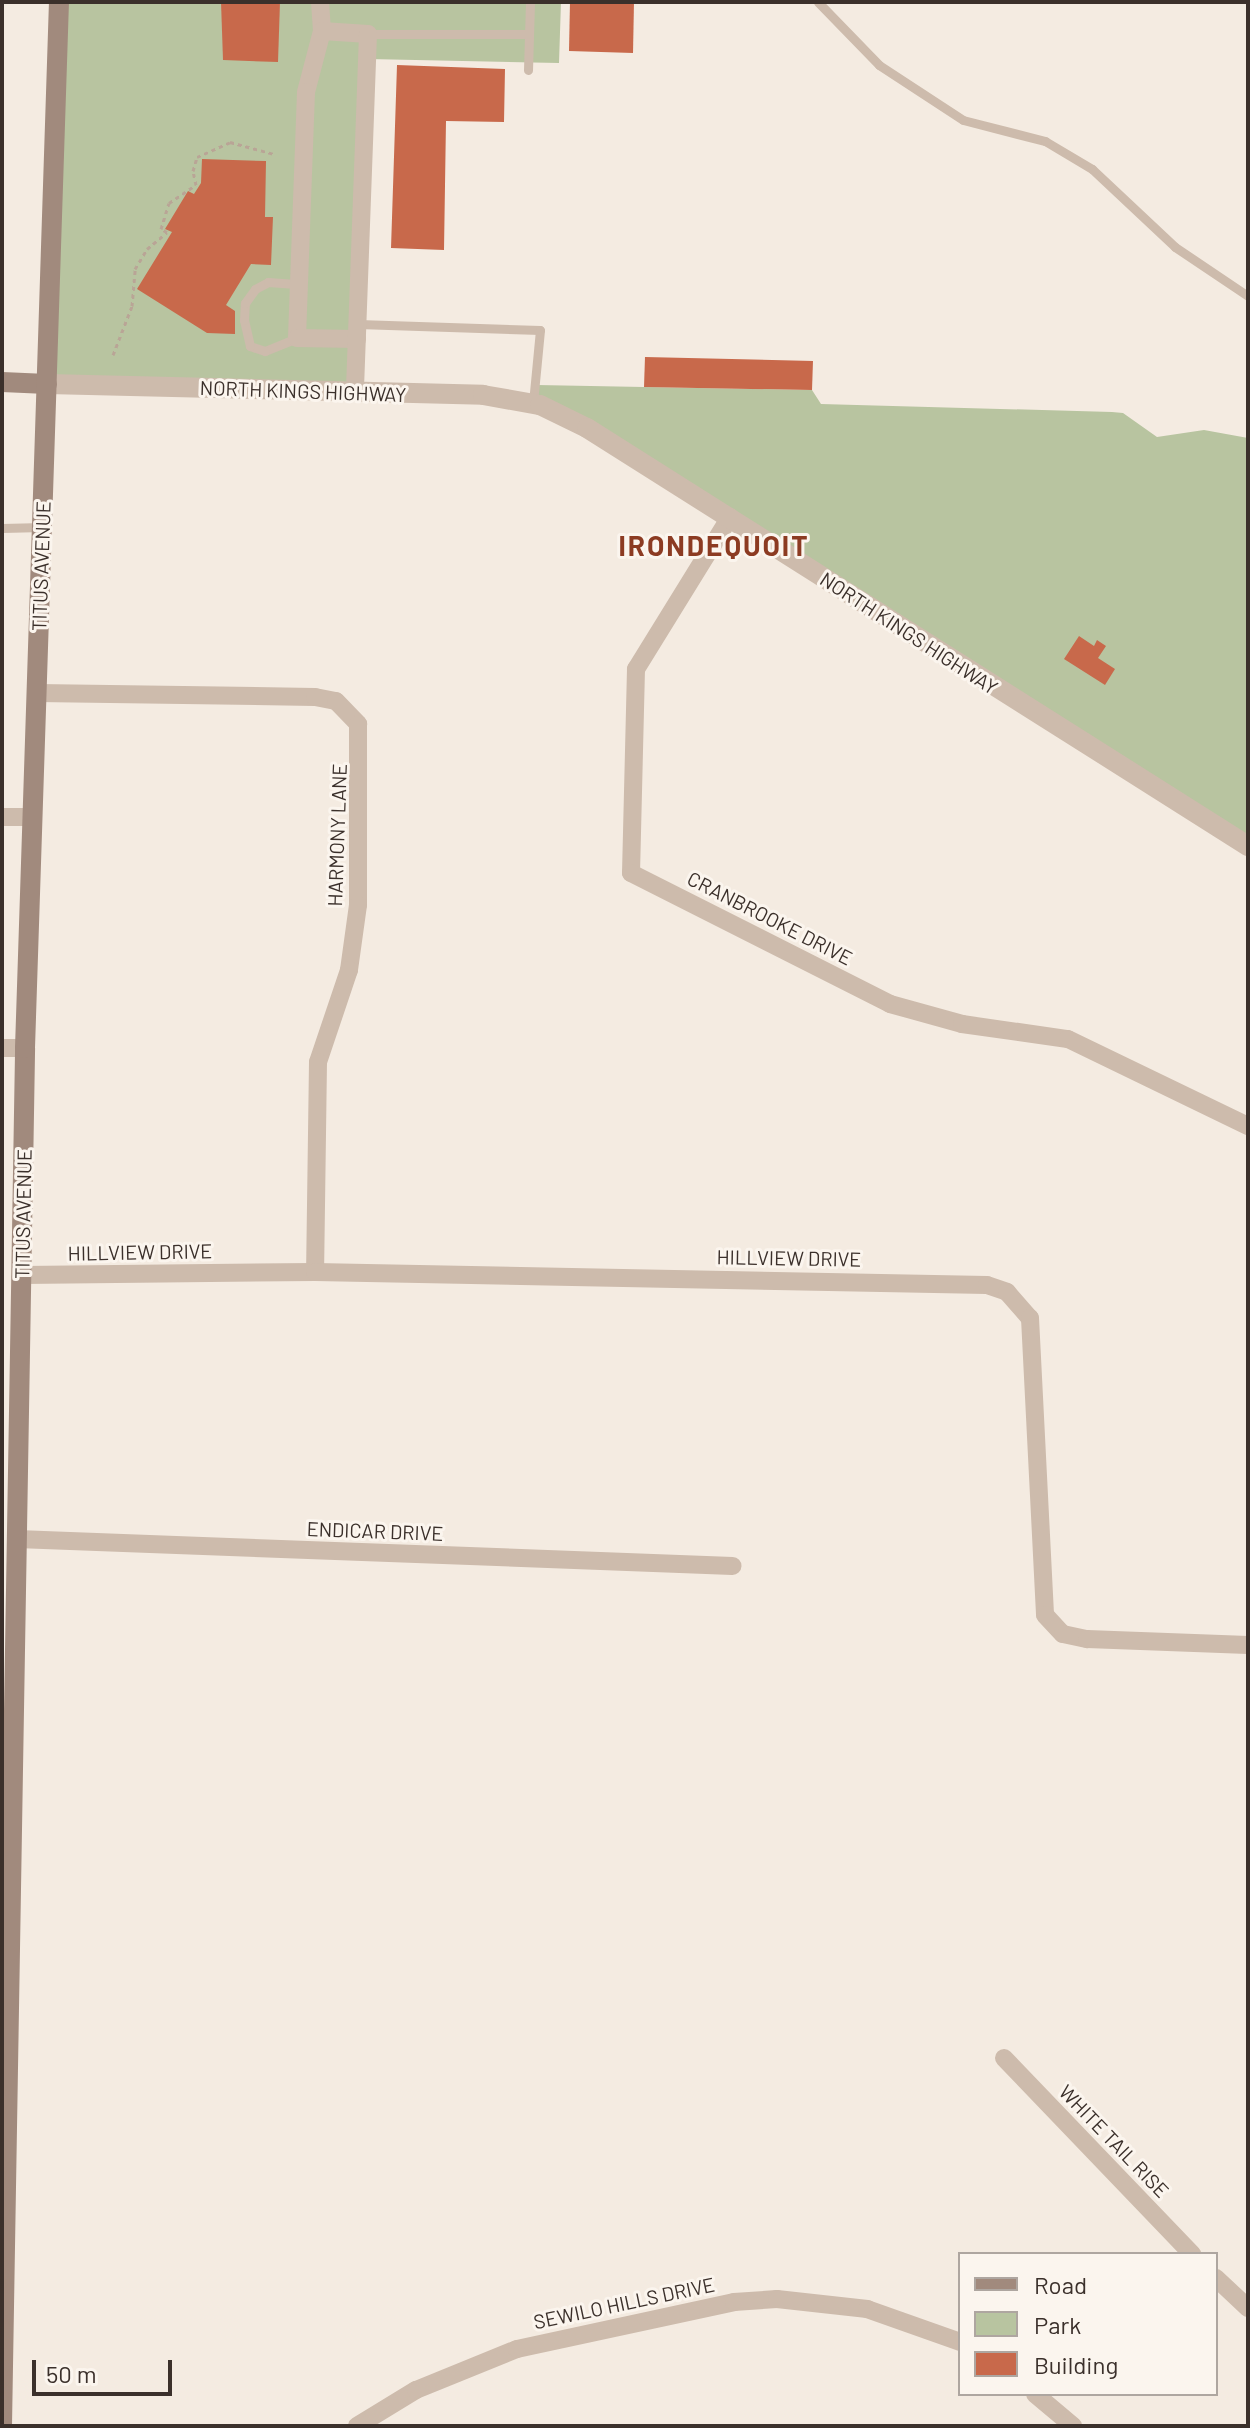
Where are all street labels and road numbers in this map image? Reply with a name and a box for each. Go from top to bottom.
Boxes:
street label: NORTH KINGS HIGHWAY [199,375,407,407]
street label: TITUS AVENUE [27,501,55,631]
street label: NORTH KINGS HIGHWAY [816,567,1002,699]
street label: HARMONY LANE [323,763,351,907]
street label: CRANBROOKE DRIVE [684,866,856,970]
street label: TITUS AVENUE [10,1149,36,1279]
street label: HILLVIEW DRIVE [67,1239,213,1265]
street label: HILLVIEW DRIVE [716,1245,862,1271]
street label: ENDICAR DRIVE [306,1517,444,1545]
street label: WHITE TAIL RISE [1054,2080,1174,2202]
street label: SEWILO HILLS DRIVE [531,2272,717,2334]

